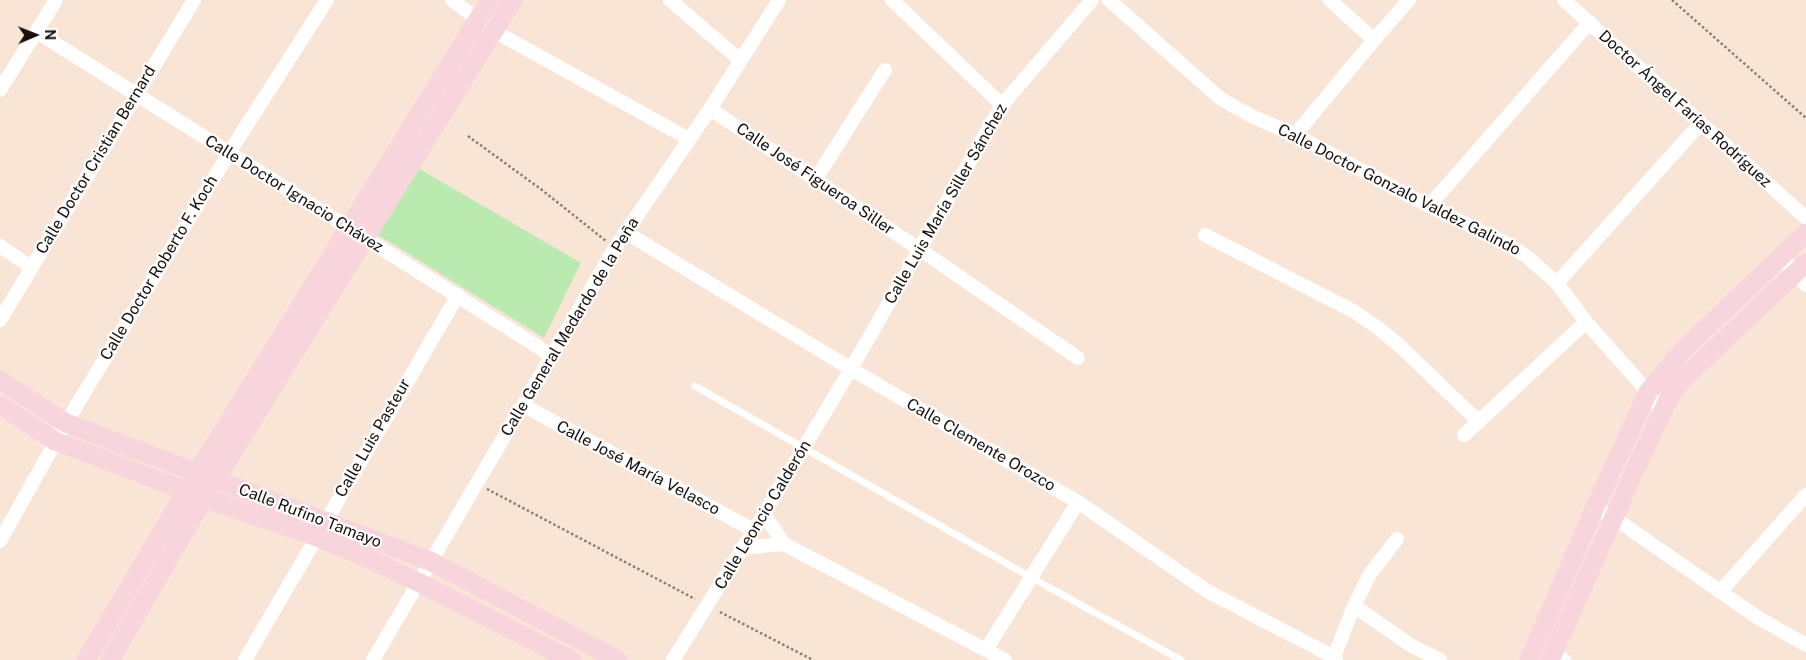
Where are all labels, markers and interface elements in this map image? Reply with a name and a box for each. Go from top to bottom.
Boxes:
north arrow [10,10,60,60]
street label: Doctor Ángel Farías Rodríguez [1595,26,1775,192]
text: N [42,29,58,40]
street label: Calle Doctor Cristian Bernard [32,62,160,258]
street label: Calle Luis María Siller Sánchez [881,100,1011,308]
street label: Calle José Figueroa Siller [732,119,898,239]
street label: Calle Doctor Gonzalo Valdez Galindo [1274,120,1524,260]
street label: Calle Doctor Ignacio Chávez [201,131,387,257]
street label: Calle Doctor Roberto F. Koch [96,172,222,364]
street label: Calle General Medardo de la Peña [497,214,643,440]
street label: Calle Luis Pasteur [331,375,415,501]
street label: Calle Clemente Orozco [903,394,1059,496]
street label: Calle José María Velasco [553,417,723,519]
street label: Calle Leoncio Calderón [711,437,815,593]
street label: Calle Rufino Tamayo [236,480,384,552]

